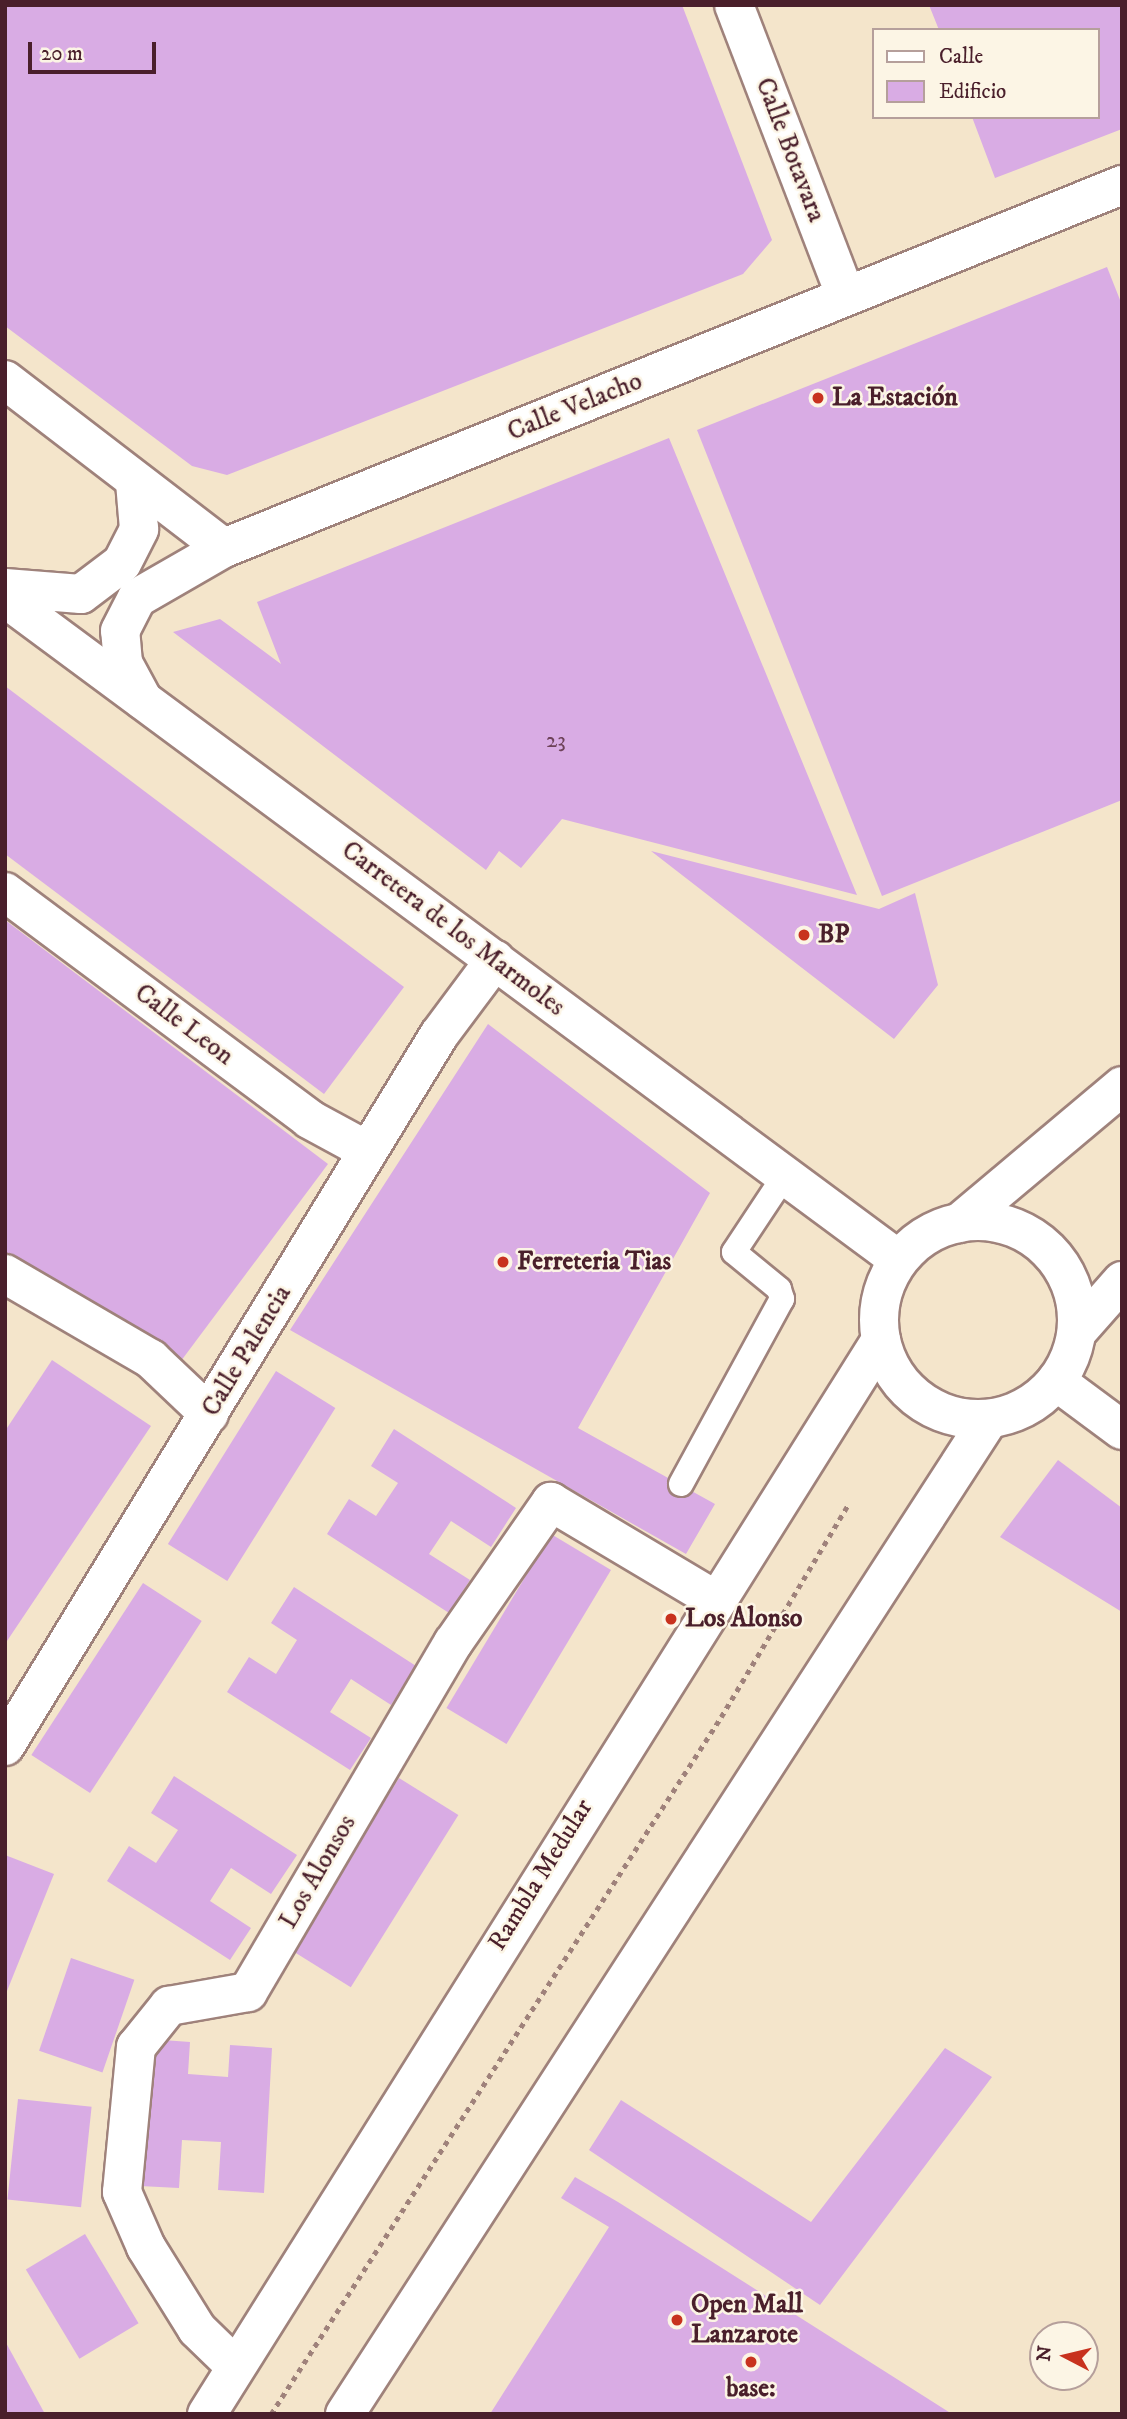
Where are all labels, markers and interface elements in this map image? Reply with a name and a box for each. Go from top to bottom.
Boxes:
scale bar [32,28,159,72]
legend [872,28,1099,119]
text: 20 m [41,41,83,67]
text: Calle [939,44,983,70]
street label: Calle Botavara [748,74,832,226]
text: Edificio [939,79,1006,105]
street label: Calle Velacho [503,366,647,448]
place label: La Estación [832,382,958,414]
marker: La Estación [810,390,826,406]
house number: 23 [546,727,566,755]
street label: Carretera de los Marmoles [335,835,571,1023]
place label: BP [818,919,849,951]
marker: BP [796,927,812,943]
street label: Calle Leon [128,978,240,1072]
place label: Ferreteria Tias [517,1246,671,1278]
marker: Ferreteria Tias [495,1254,511,1270]
street label: Calle Palencia [196,1280,298,1422]
place label: Los Alonso [685,1603,802,1635]
marker: Los Alonso [663,1611,679,1627]
street label: Rambla Medular [482,1794,600,1956]
street label: Los Alonsos [273,1810,363,1934]
place label: Open Mall Lanzarote [691,2289,803,2350]
marker: Open Mall Lanzarote [669,2312,685,2328]
north arrow [1029,2321,1099,2391]
text: N [1032,2344,1057,2363]
marker: base: [743,2354,759,2370]
place label: base: [726,2373,776,2405]

